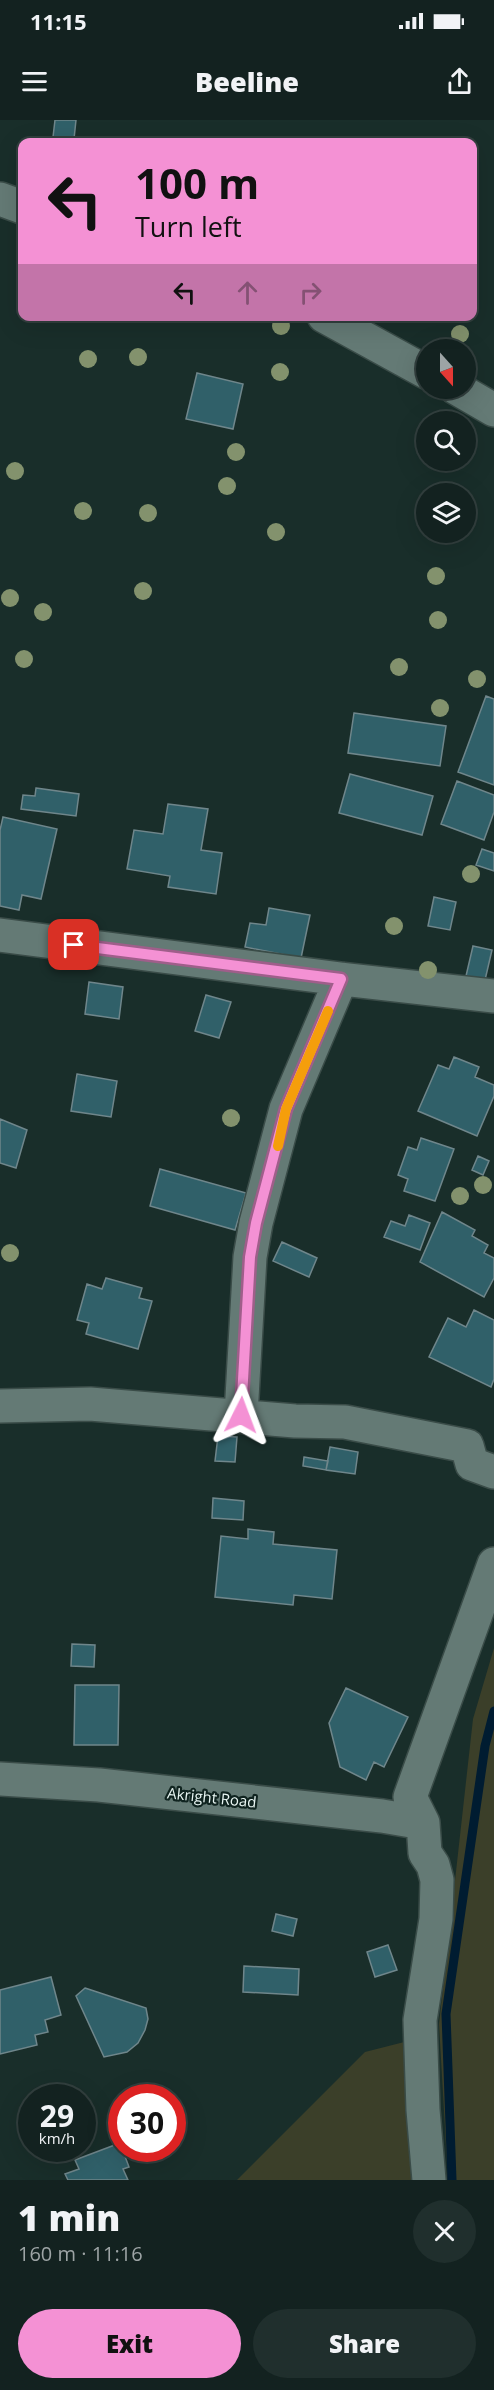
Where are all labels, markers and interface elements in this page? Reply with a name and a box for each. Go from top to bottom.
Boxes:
text: 11:15 [30,6,87,36]
text: Beeline [195,63,299,100]
icon: menu [18,65,51,98]
icon: share [443,65,476,98]
text: 100 m [135,154,259,211]
icon: left [36,162,114,240]
text: Turn left [135,208,242,245]
icon: left [168,276,201,309]
icon: ahead [231,276,264,309]
icon: right [294,276,327,309]
north arrow [416,339,476,399]
map controls [416,339,476,543]
button: search [416,411,476,471]
button: layers [416,483,476,543]
pin [48,919,99,970]
icon: arrive [57,928,90,961]
position arrow [209,1383,273,1447]
street label: Akright Road [166,1782,258,1812]
speed limit sign: 30 [108,2084,186,2162]
text: 29 [40,2095,74,2136]
text: km/h [39,2128,75,2148]
text: 1 min [18,2193,120,2242]
button: close [413,2200,476,2263]
text: 160 m · 11:16 [18,2240,143,2267]
button: Exit [18,2309,241,2378]
button: Share [253,2309,476,2378]

